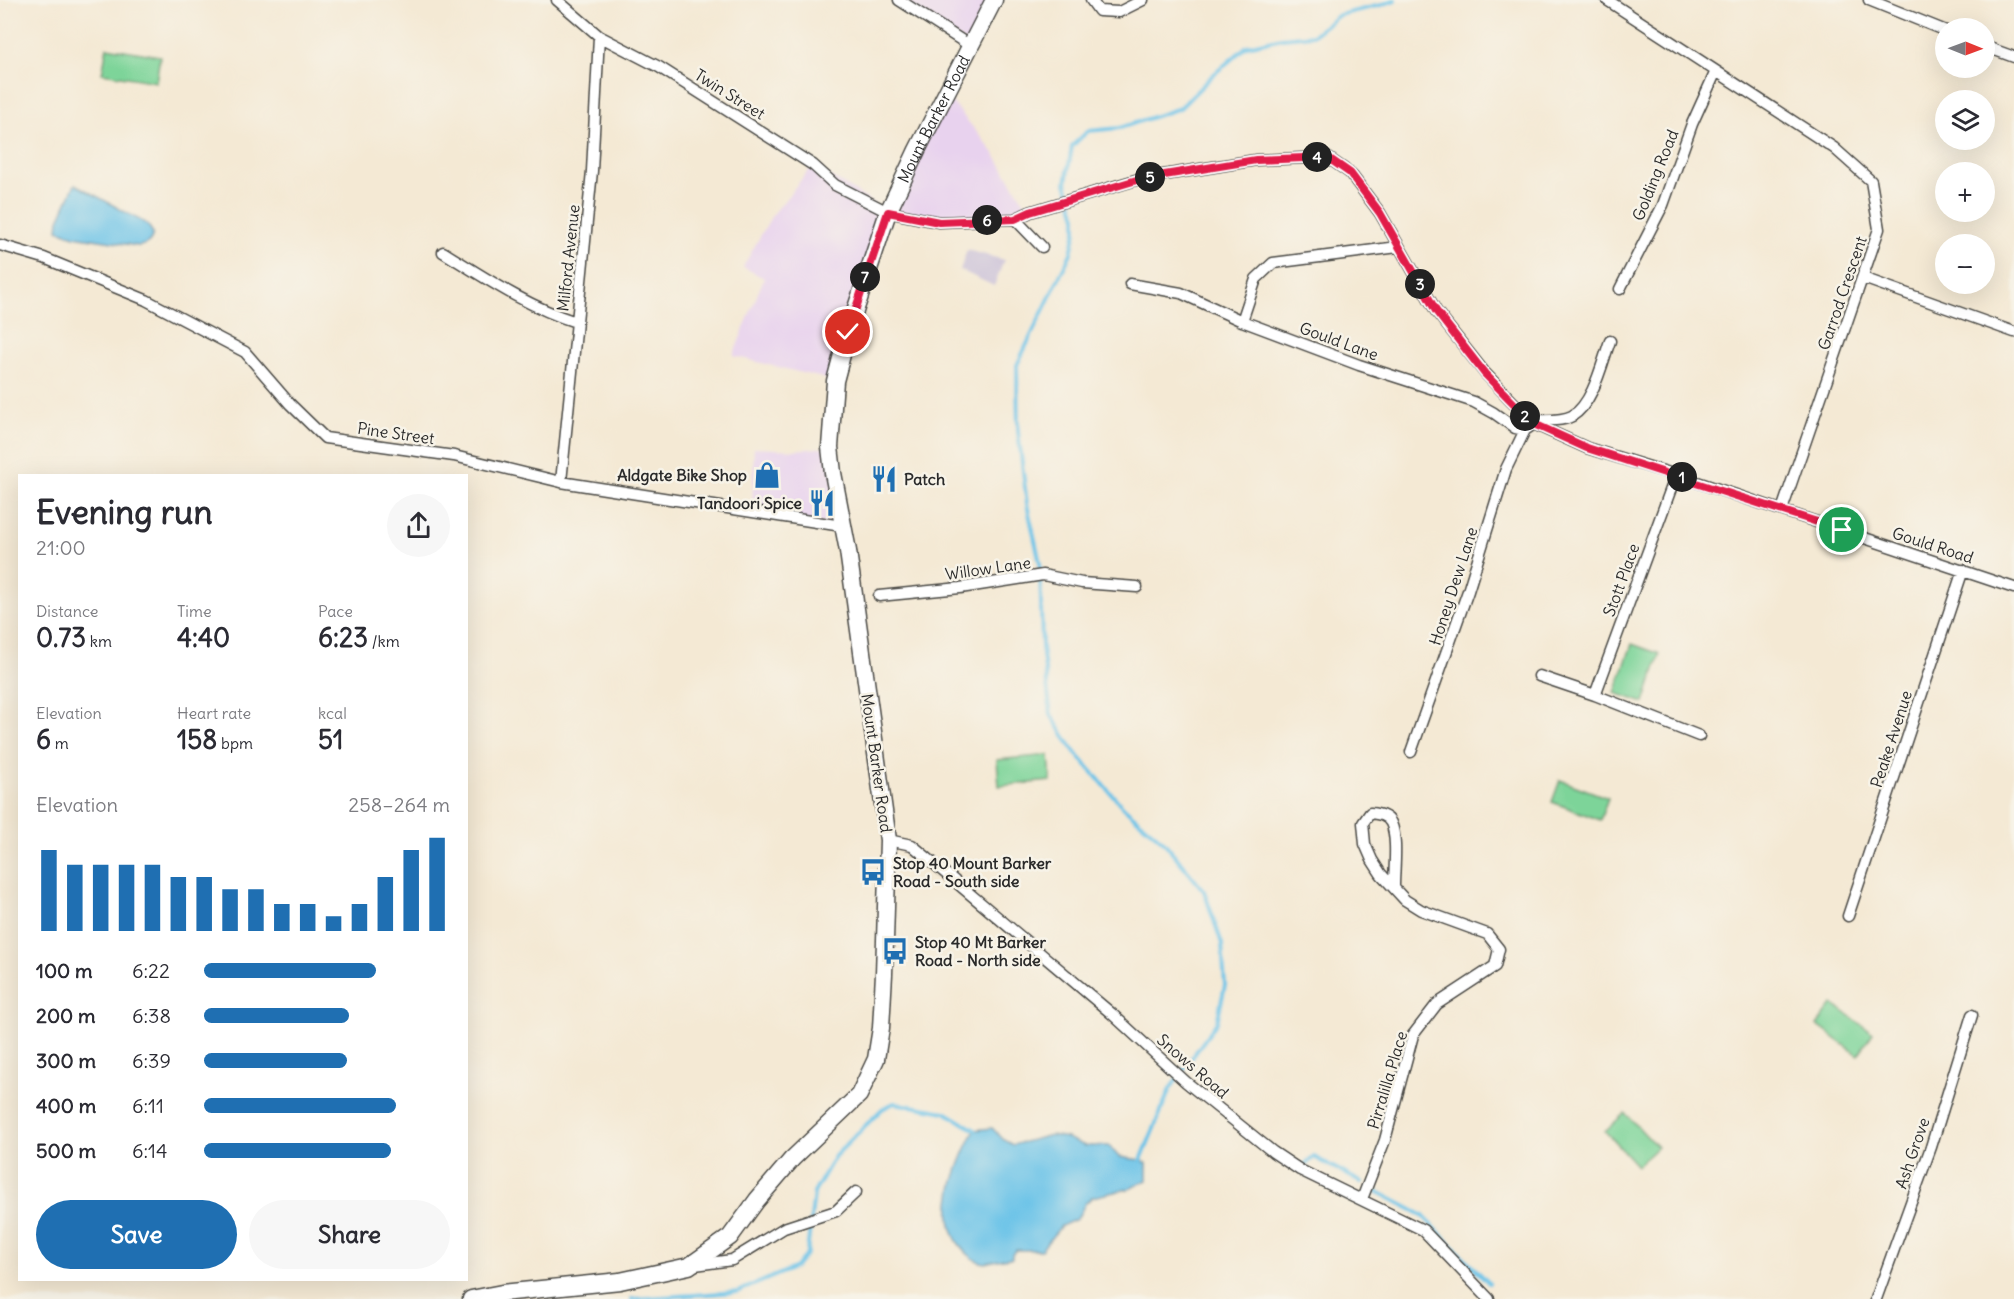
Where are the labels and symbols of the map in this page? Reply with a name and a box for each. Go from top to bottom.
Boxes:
north arrow [1935,18,1995,78]
street label: Mount Barker Road [893,52,974,186]
street label: Twin Street [691,65,769,124]
street label: Golding Road [1628,126,1682,224]
pin: 4 [1302,142,1332,172]
pin: 5 [1135,162,1165,192]
street label: Milford Avenue [552,204,584,312]
pin: 6 [972,205,1002,235]
street label: Garrod Crescent [1813,233,1871,353]
pin: 7 [850,262,880,292]
pin: 3 [1405,269,1435,299]
pin [822,306,873,357]
street label: Gould Lane [1297,318,1381,364]
pin: 2 [1510,401,1540,431]
street label: Pine Street [356,418,436,448]
shop icon: Aldgate Bike Shop [752,460,782,490]
pin: 1 [1667,462,1697,492]
restaurant icon: Patch [869,464,899,494]
place label: Aldgate Bike Shop [617,465,747,486]
place label: Patch [904,469,945,489]
restaurant icon: Tandoori Spice [807,488,837,518]
place label: Tandoori Spice [697,493,802,514]
pin [1816,504,1867,555]
street label: Gould Road [1890,522,1976,568]
street label: Honey Dew Lane [1424,524,1482,648]
street label: Stott Place [1599,541,1643,619]
street label: Willow Lane [944,552,1032,584]
street label: Peake Avenue [1866,688,1916,790]
street label: Mount Barker Road [857,692,897,834]
place label: Stop 40 Mount Barker Road - South side [893,853,1052,891]
bus stop icon: Stop 40 Mount Barker Road - South side [858,857,888,887]
place label: Stop 40 Mt Barker Road - North side [915,932,1046,970]
bus stop icon: Stop 40 Mt Barker Road - North side [880,936,910,966]
street label: Snows Road [1153,1029,1233,1103]
street label: Pirralilla Place [1363,1029,1411,1131]
street label: Ash Grove [1891,1115,1933,1191]

